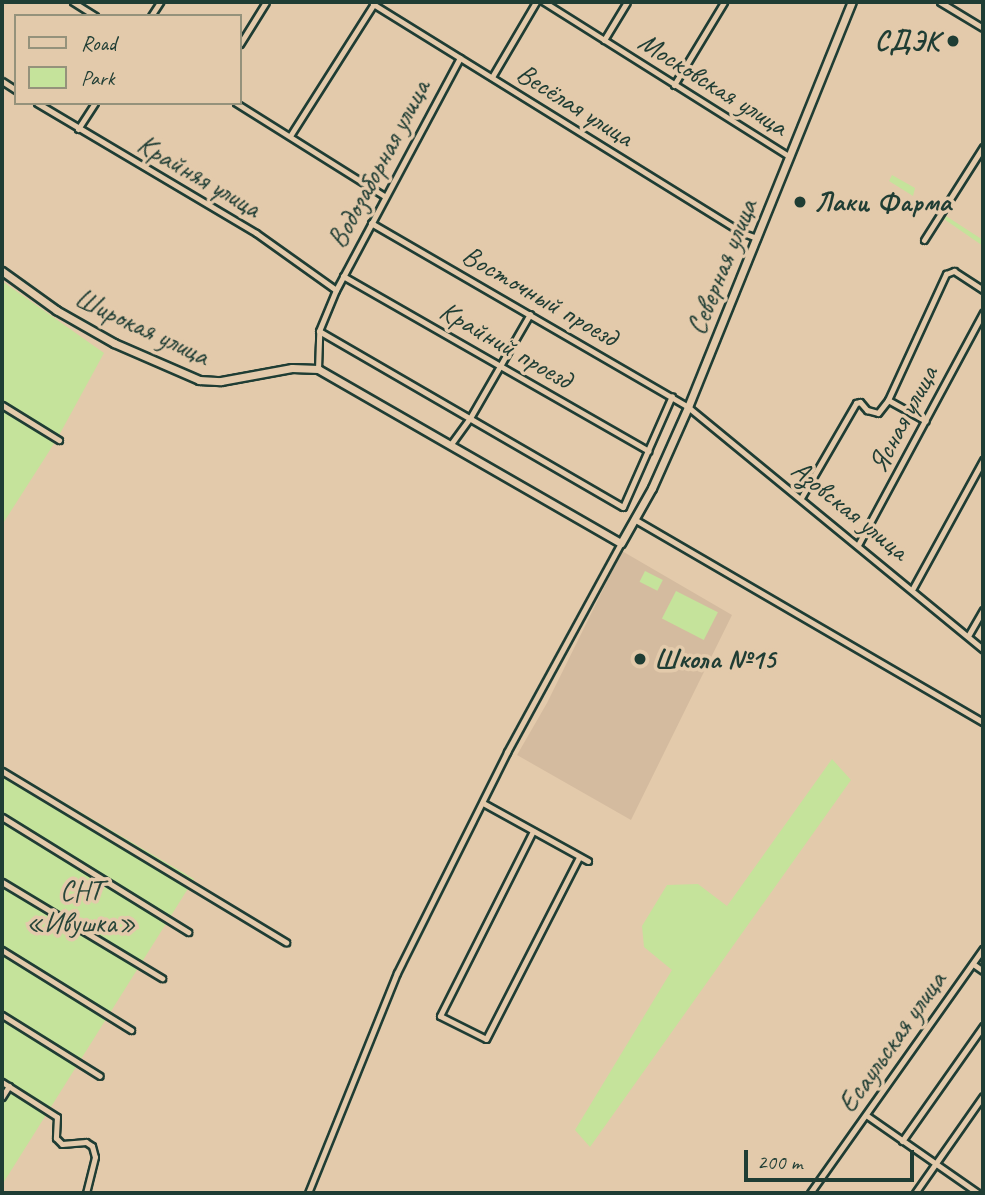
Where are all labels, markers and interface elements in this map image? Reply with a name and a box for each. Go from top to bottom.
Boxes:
legend [14,14,242,105]
street label: Московская улица [632,24,794,144]
place label: СДЭК [875,24,939,58]
text: Road [81,30,116,56]
marker: СДЭК [945,33,961,49]
street label: Весёлая улица [509,55,641,155]
text: Park [81,65,114,91]
street label: Водозаборная улица [321,74,437,254]
street label: Крайняя улица [130,127,268,225]
place label: Лаки Фарма [814,185,947,219]
street label: Северная улица [679,194,765,340]
marker: Лаки Фарма [792,194,808,210]
street label: Восточный проезд [456,238,624,354]
street label: Широкая улица [69,281,215,373]
street label: Крайний проезд [434,294,578,396]
street label: Ясная улица [860,359,946,479]
street label: Азовская улица [784,452,916,568]
place label: Школа №15 [654,642,775,676]
marker: Школа №15 [632,651,648,667]
park label: СНТ «Ивушка» [26,874,136,940]
street label: Есаульская улица [831,964,953,1120]
scale bar [747,1136,917,1180]
text: 200 m [757,1149,802,1175]

